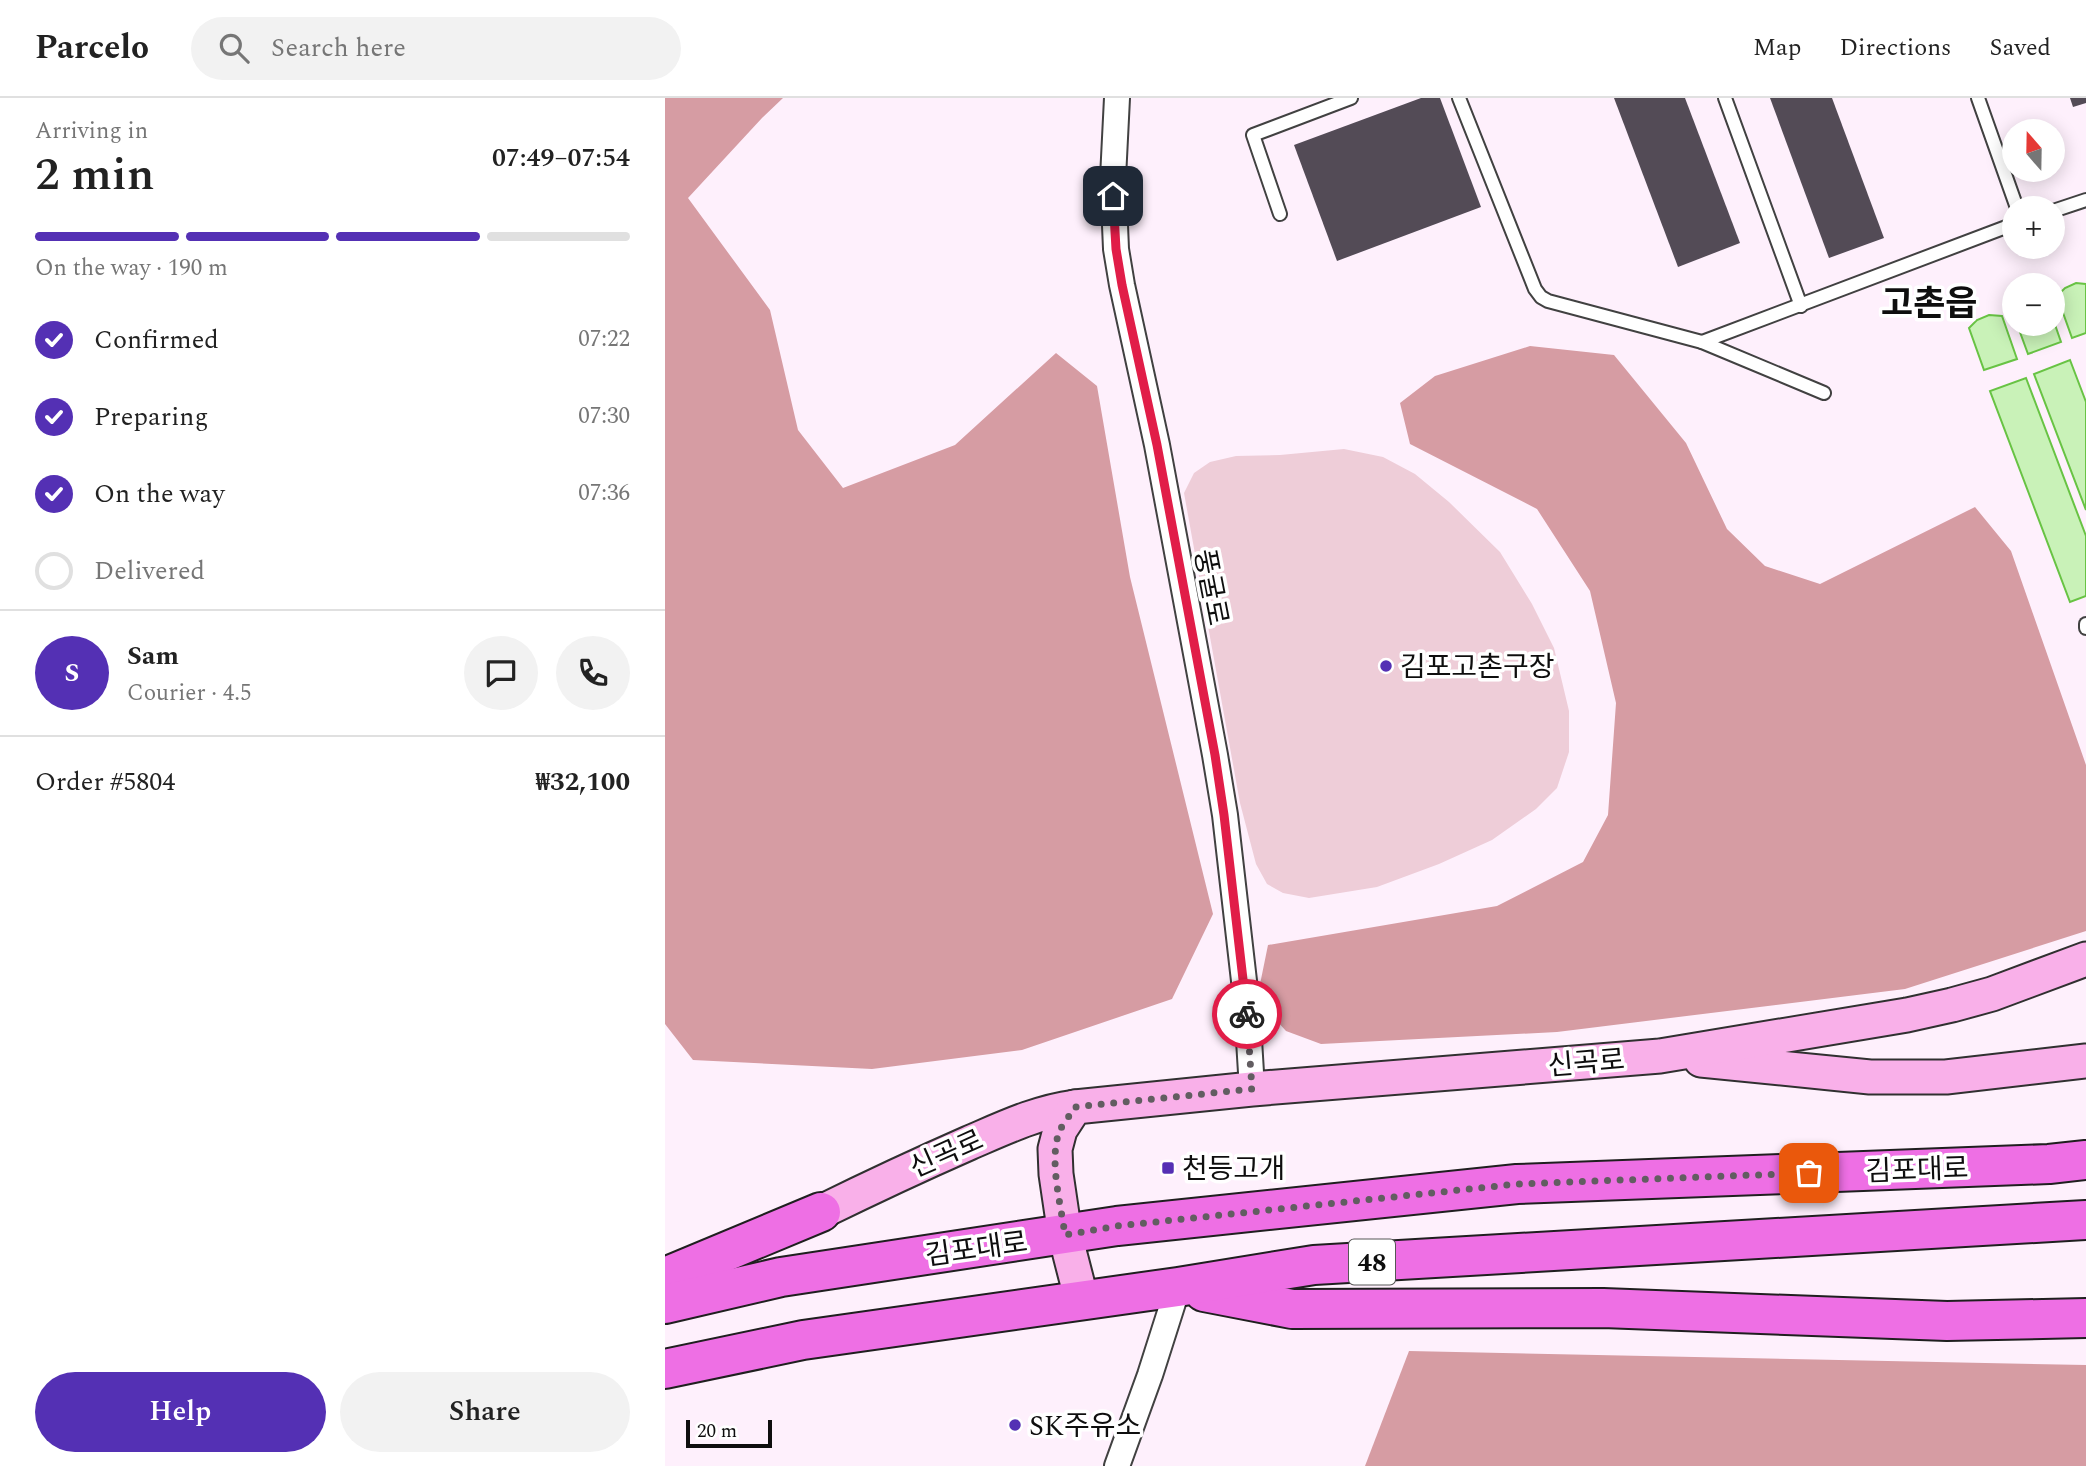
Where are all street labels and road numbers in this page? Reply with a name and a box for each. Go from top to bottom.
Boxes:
street label: 풍굴로 [1182,545,1239,629]
street label: 신곡로 [1546,1039,1626,1088]
street label: 신곡로 [903,1119,991,1190]
street label: 김포대로 [1865,1147,1969,1194]
street label: 김포대로 [922,1221,1030,1278]
road number: 48 [1349,1240,1395,1284]

